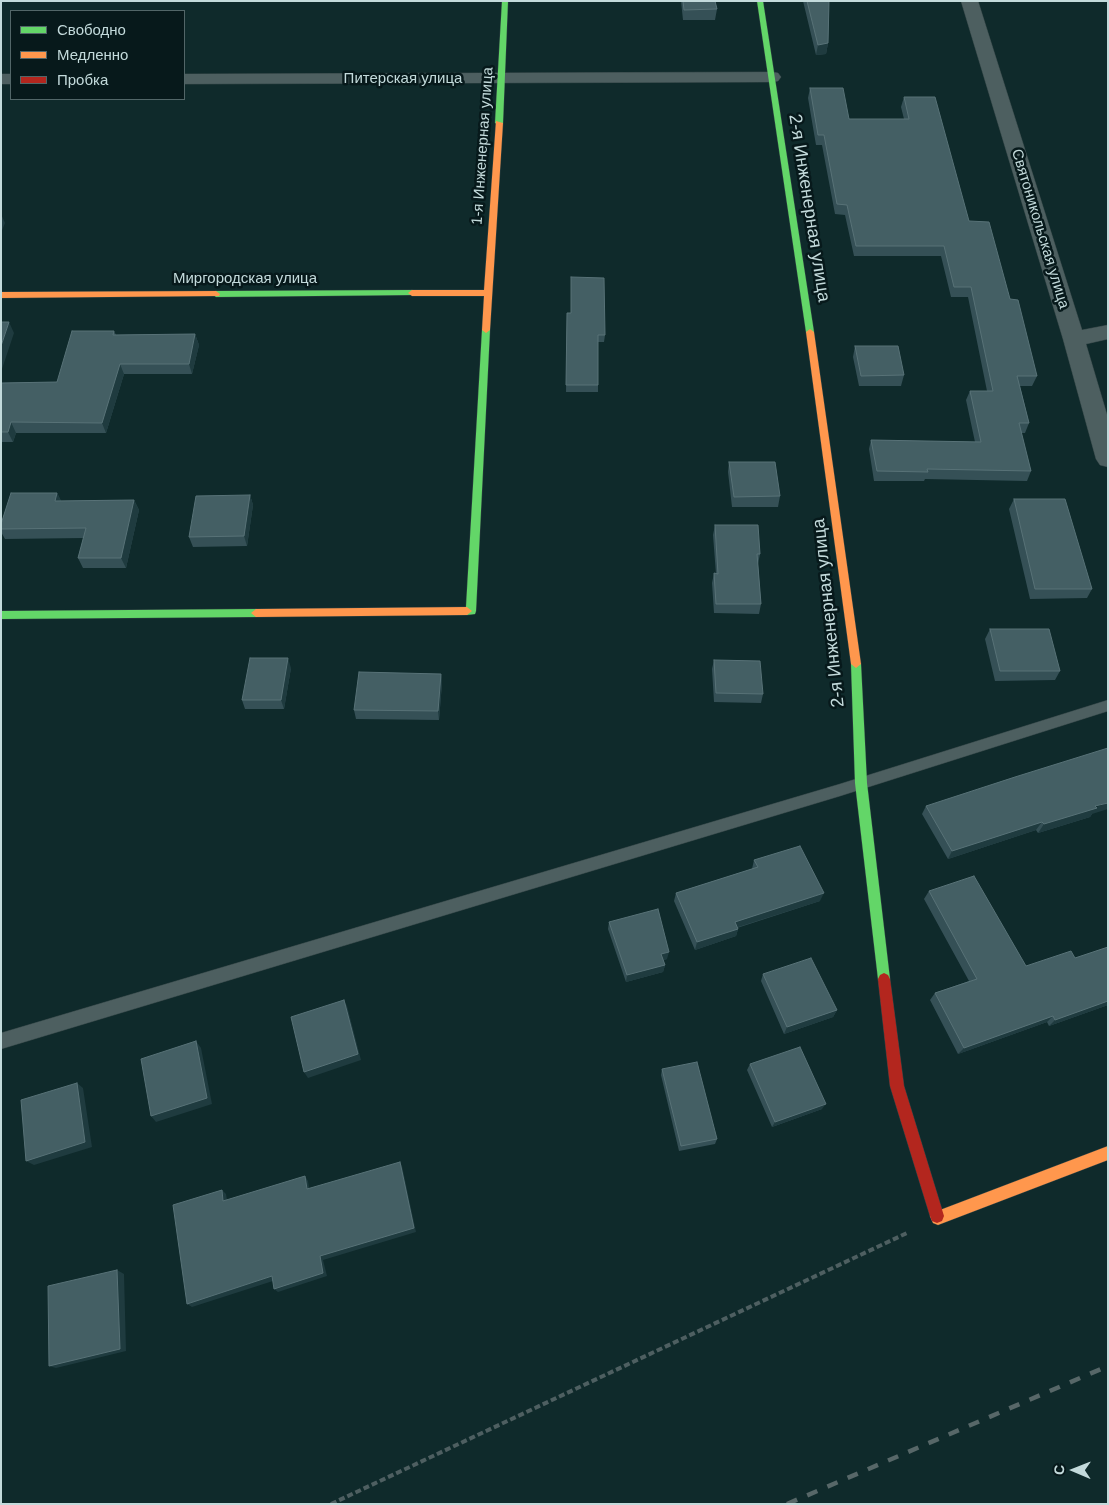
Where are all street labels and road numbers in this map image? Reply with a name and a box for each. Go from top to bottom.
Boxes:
street label: 1-я Инженерная улица [469,66,497,226]
street label: Питерская улица [344,70,462,88]
street label: 2-я Инженерная улица [783,113,835,303]
street label: Святоникольская улица [1007,147,1073,311]
street label: Миргородская улица [173,270,317,288]
street label: 2-я Инженерная улица [808,517,850,709]

